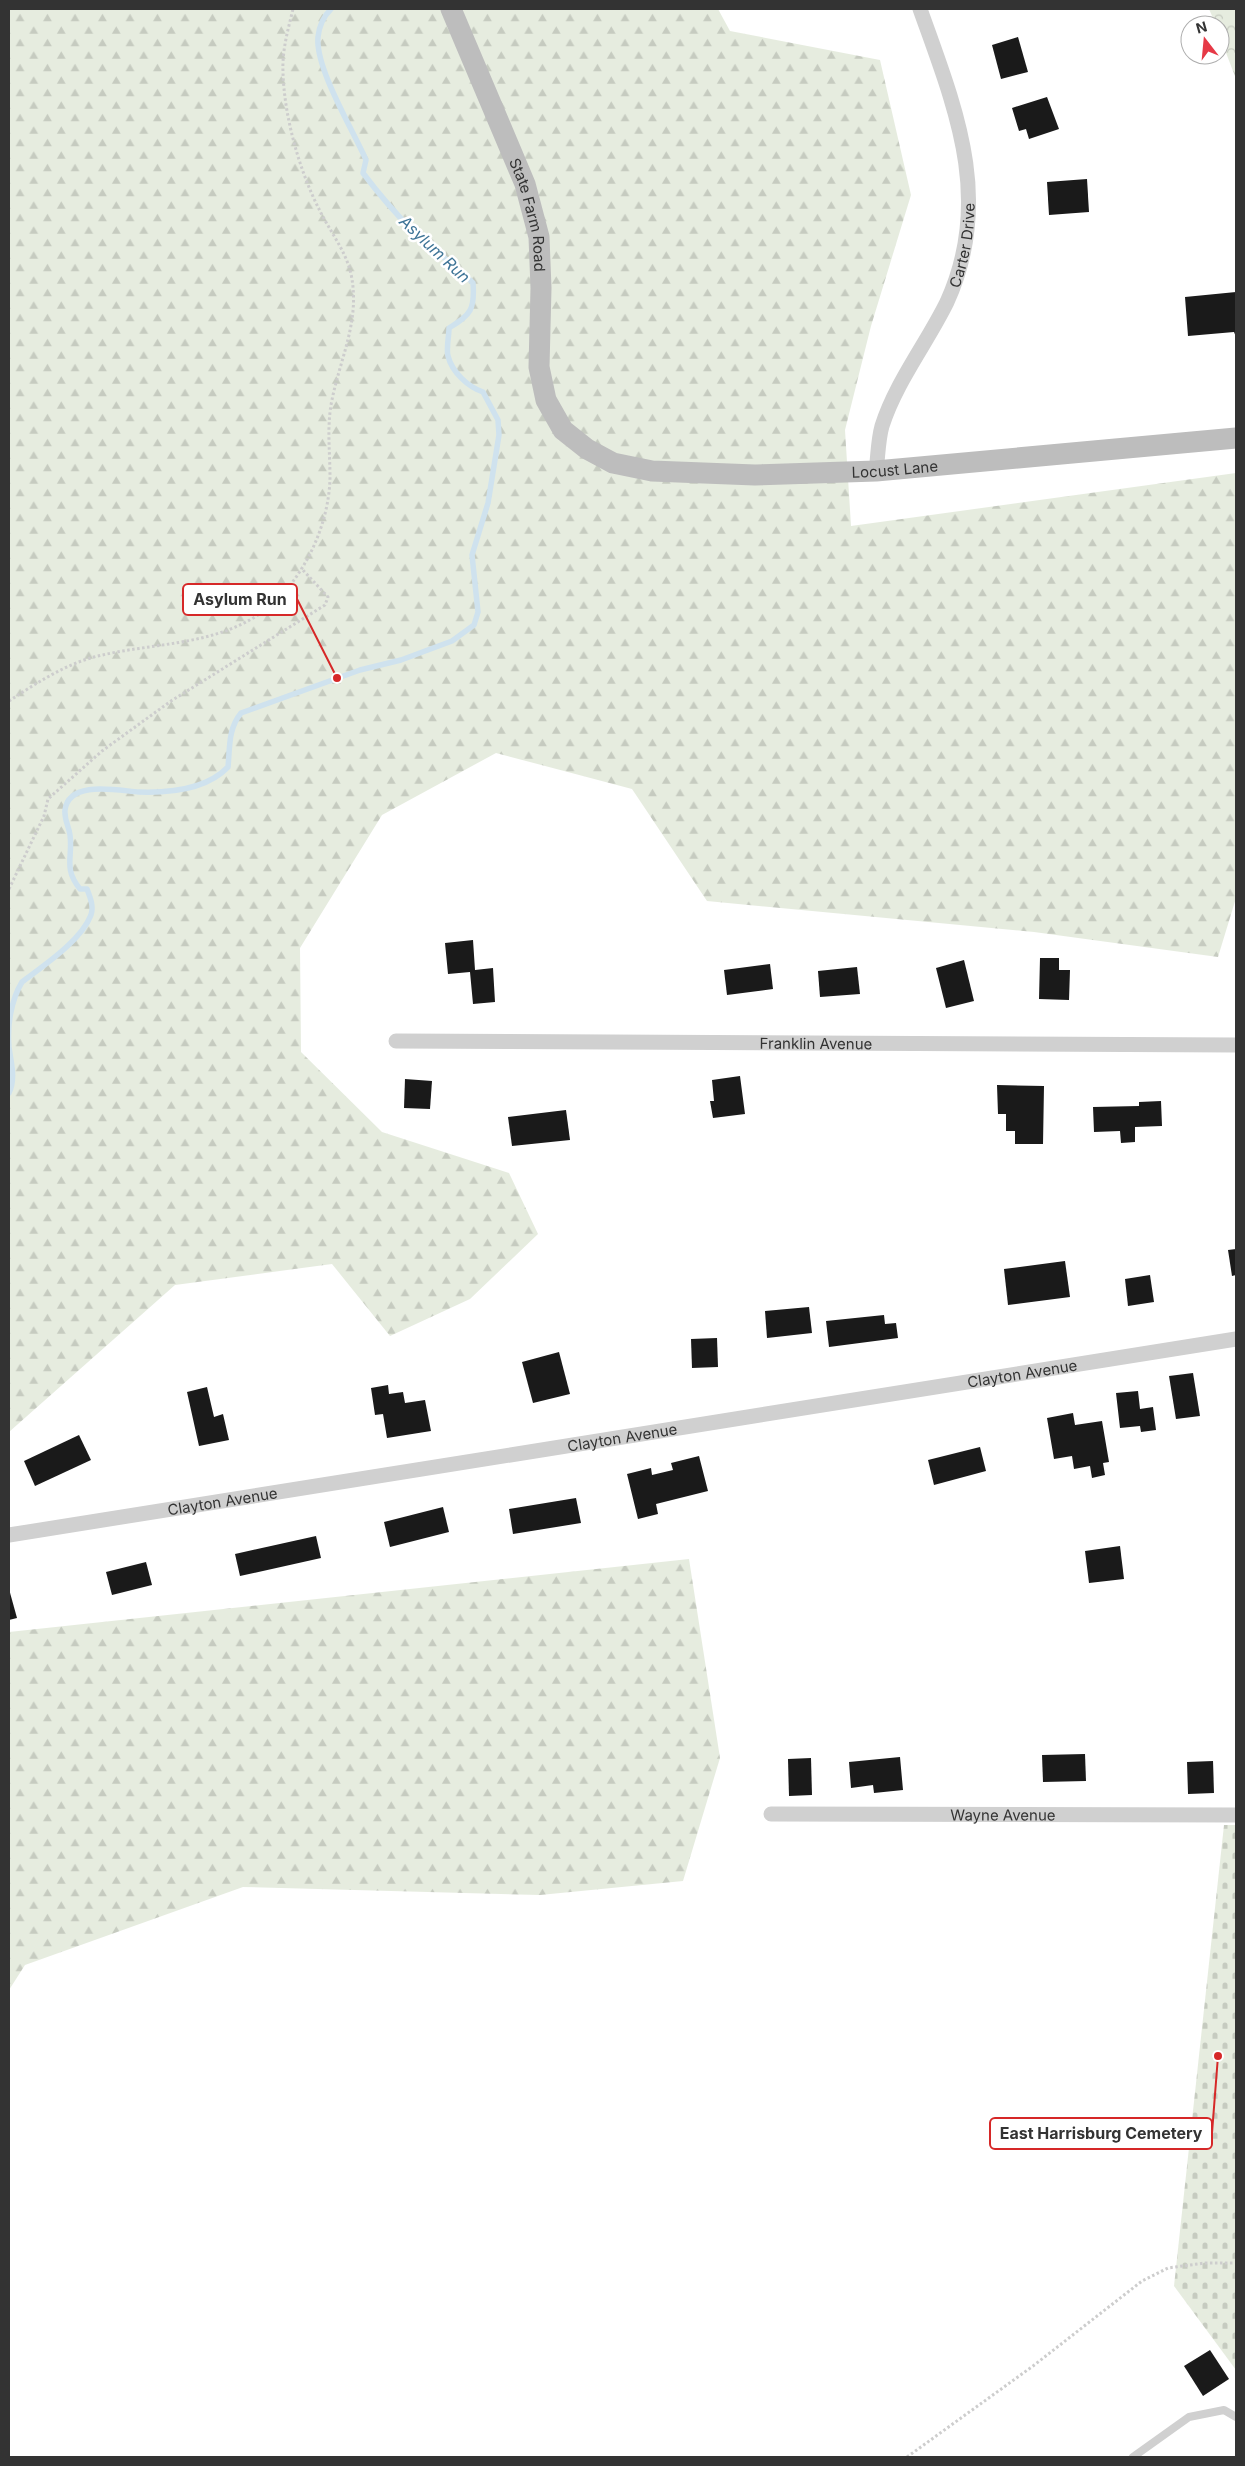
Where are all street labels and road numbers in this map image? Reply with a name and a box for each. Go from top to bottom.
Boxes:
street label: State Farm Road [506,155,550,272]
street label: Carter Drive [944,203,978,290]
street label: Locust Lane [851,456,939,481]
street label: Franklin Avenue [760,1033,872,1053]
street label: Clayton Avenue [966,1355,1078,1391]
street label: Clayton Avenue [566,1419,679,1455]
street label: Clayton Avenue [166,1483,279,1519]
street label: Wayne Avenue [950,1805,1056,1824]

